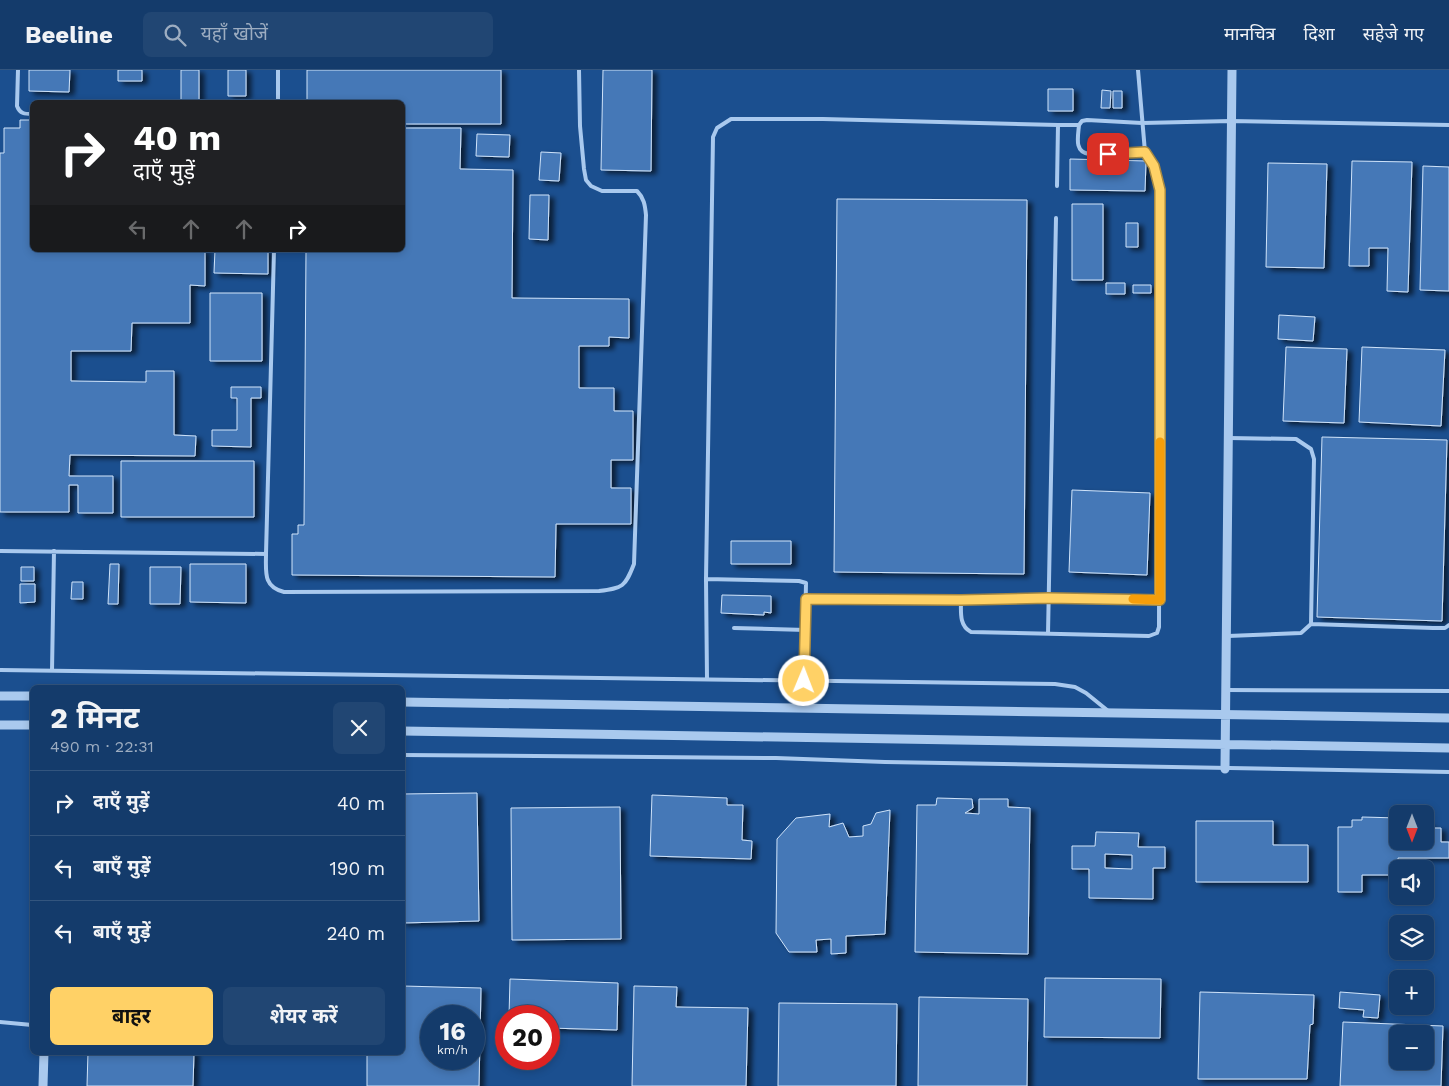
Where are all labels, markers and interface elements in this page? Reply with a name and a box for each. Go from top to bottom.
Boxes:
search box [143,12,493,57]
text: Beeline [25,21,113,49]
icon: search [161,21,189,49]
text: यहाँ खोजें [201,22,268,45]
text: मानचित्र [1224,23,1276,44]
text: दिशा [1304,23,1335,44]
text: सहेजे गए [1363,23,1424,44]
text: 40 m [133,117,221,159]
icon: right [50,120,115,185]
pin [1087,133,1129,175]
icon: arrive [1094,140,1122,168]
text: दाएँ मुड़ें [133,159,195,184]
icon: left [124,215,152,243]
icon: ahead [177,215,205,243]
icon: ahead [230,215,258,243]
icon: right [283,215,311,243]
position arrow [777,654,829,706]
text: 2 मिनट [50,700,139,735]
button: close [333,702,385,754]
text: 490 m · 22:31 [50,737,154,756]
icon: right [50,789,78,817]
text: दाएँ मुड़ें [93,790,149,813]
text: 40 m [337,792,385,815]
north arrow [1389,805,1434,850]
map controls [1389,805,1434,1070]
icon: left [50,854,78,882]
text: बाएँ मुड़ें [93,855,151,878]
text: 190 m [329,857,385,880]
button: sound [1389,860,1434,905]
button: layers [1389,915,1434,960]
icon: left [50,919,78,947]
text: बाएँ मुड़ें [93,920,151,943]
text: 240 m [326,922,385,945]
button: + [1389,970,1434,1015]
button: बाहर [50,987,213,1045]
button: शेयर करें [223,987,385,1045]
speed limit sign: 20 [495,1005,560,1070]
text: 16 [439,1017,466,1046]
button: − [1389,1025,1434,1070]
text: km/h [437,1043,468,1057]

